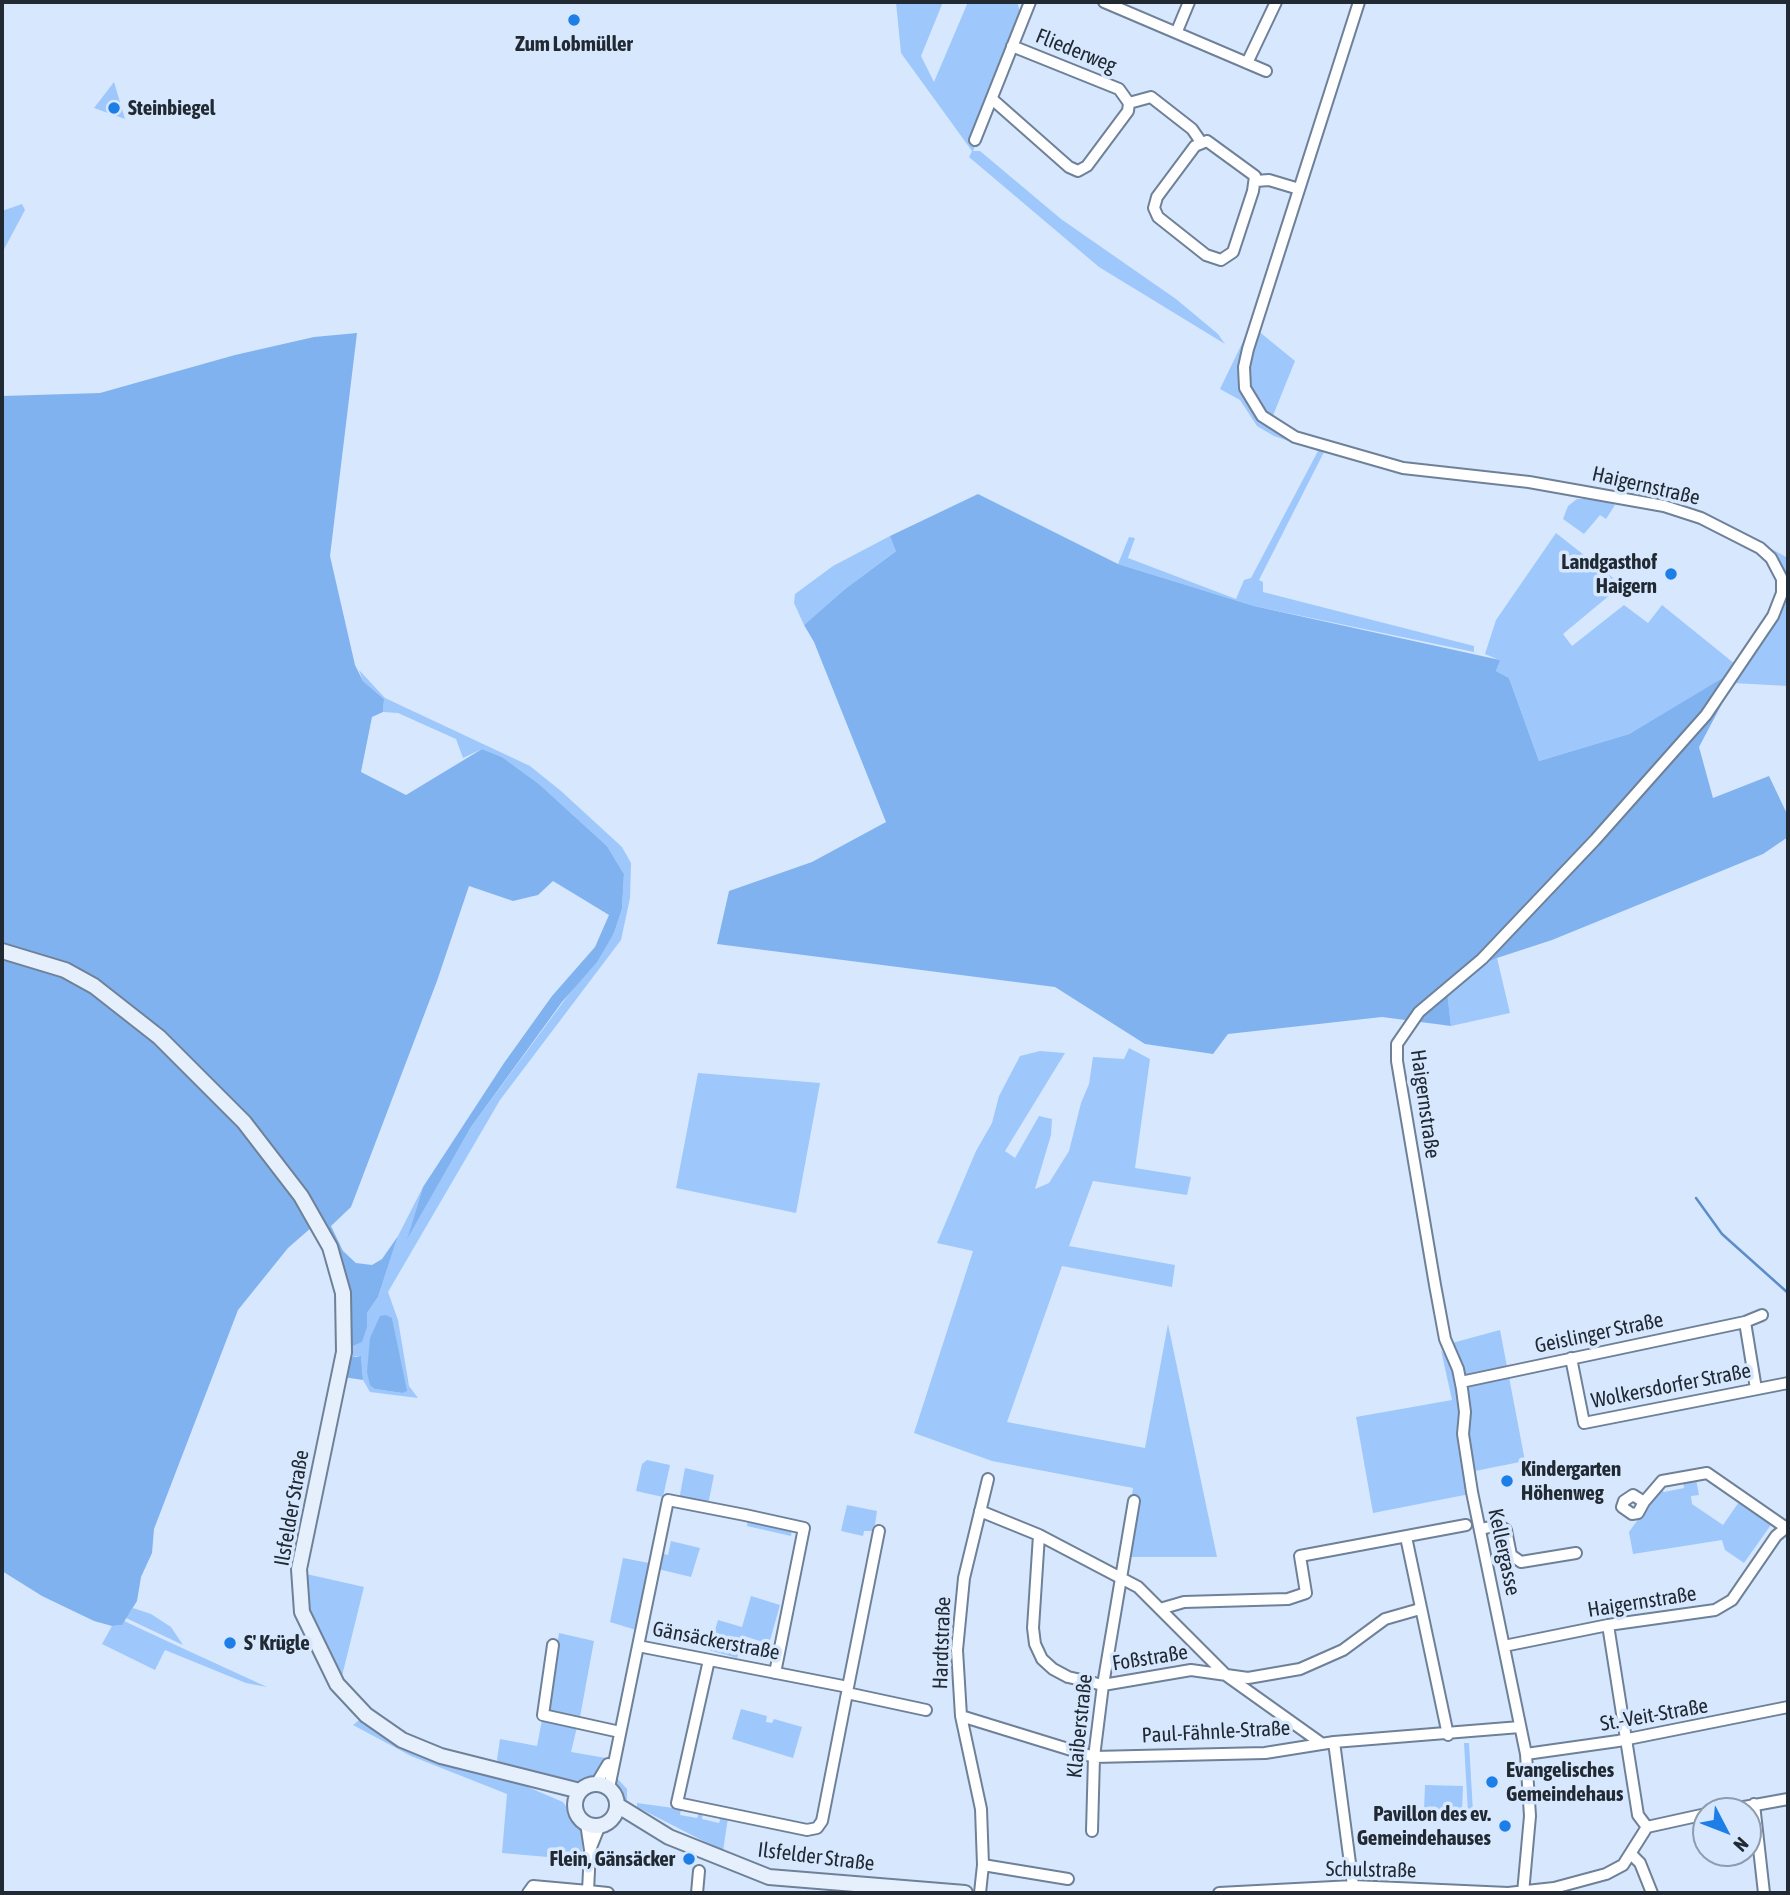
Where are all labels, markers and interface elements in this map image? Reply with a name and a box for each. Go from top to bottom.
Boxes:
marker: Zum Lobmüller [566,12,582,28]
street label: Fliederweg [1032,23,1120,79]
place label: Zum Lobmüller [515,31,633,57]
place label: Steinbiegel [128,95,215,121]
marker: Steinbiegel [106,100,122,116]
street label: Haigernstraße [1590,461,1702,511]
place label: Landgasthof Haigern [1561,549,1657,599]
marker: Landgasthof Haigern [1663,566,1679,582]
street label: Haigernstraße [1405,1048,1445,1160]
street label: Geislinger Straße [1533,1307,1665,1359]
street label: Wolkersdorfer Straße [1589,1358,1753,1414]
street label: Ilsfelder Straße [269,1448,315,1568]
place label: Kindergarten Höhenweg [1521,1456,1621,1506]
marker: Kindergarten Höhenweg [1499,1473,1515,1489]
street label: Kellergasse [1483,1506,1525,1598]
street label: Haigernstraße [1586,1581,1698,1623]
street label: Hardtstraße [928,1596,956,1690]
street label: Gänsäckerstraße [650,1616,782,1666]
place label: S' Krügle [244,1630,310,1656]
marker: S' Krügle [222,1635,238,1651]
street label: Foßstraße [1110,1640,1190,1676]
street label: Klaiberstraße [1062,1673,1098,1779]
street label: St.-Veit-Straße [1598,1693,1710,1737]
street label: Paul-Fähnle-Straße [1141,1716,1291,1748]
place label: Evangelisches Gemeindehaus [1506,1757,1623,1807]
marker: Evangelisches Gemeindehaus [1484,1774,1500,1790]
north arrow [1692,1797,1762,1867]
place label: Pavillon des ev. Gemeindehauses [1357,1801,1491,1851]
marker: Pavillon des ev. Gemeindehauses [1497,1818,1513,1834]
text: N [1729,1833,1753,1856]
street label: Ilsfelder Straße [756,1837,876,1877]
place label: Flein, Gänsäcker [549,1846,675,1872]
marker: Flein, Gänsäcker [681,1851,697,1867]
street label: Schulstraße [1325,1857,1417,1883]

